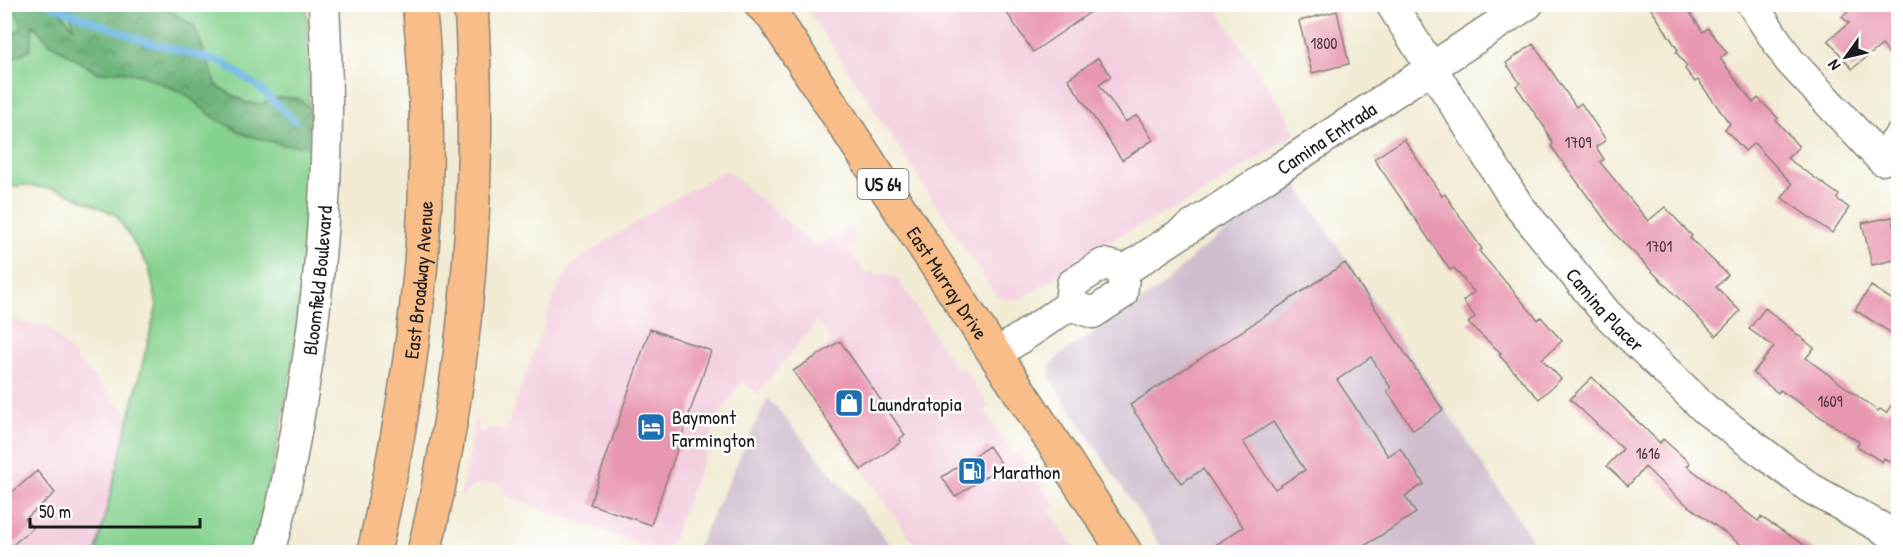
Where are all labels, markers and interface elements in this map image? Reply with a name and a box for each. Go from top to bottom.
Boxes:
north arrow [1816,27,1876,87]
house number: 1800 [1310,32,1338,54]
text: N [1822,55,1845,75]
street label: Camina Entrada [1271,95,1381,180]
house number: 1709 [1565,131,1592,153]
road number: US 64 [858,169,908,199]
street label: East Broadway Avenue [397,200,439,360]
street label: Bloomfield Boulevard [295,205,337,357]
street label: East Murray Drive [901,221,995,344]
house number: 1701 [1646,235,1673,257]
street label: Camina Placer [1561,261,1651,357]
shop icon: Laundratopia [833,387,865,419]
place label: Laundratopia [870,390,962,417]
house number: 1609 [1817,390,1843,412]
place label: Baymont Farmington [671,403,755,453]
hotel icon: Baymont Farmington [635,411,667,443]
house number: 1616 [1636,442,1660,464]
fuel station icon: Marathon [956,455,988,487]
place label: Marathon [993,458,1061,485]
scale bar [30,491,200,529]
text: 50 m [39,499,71,524]

